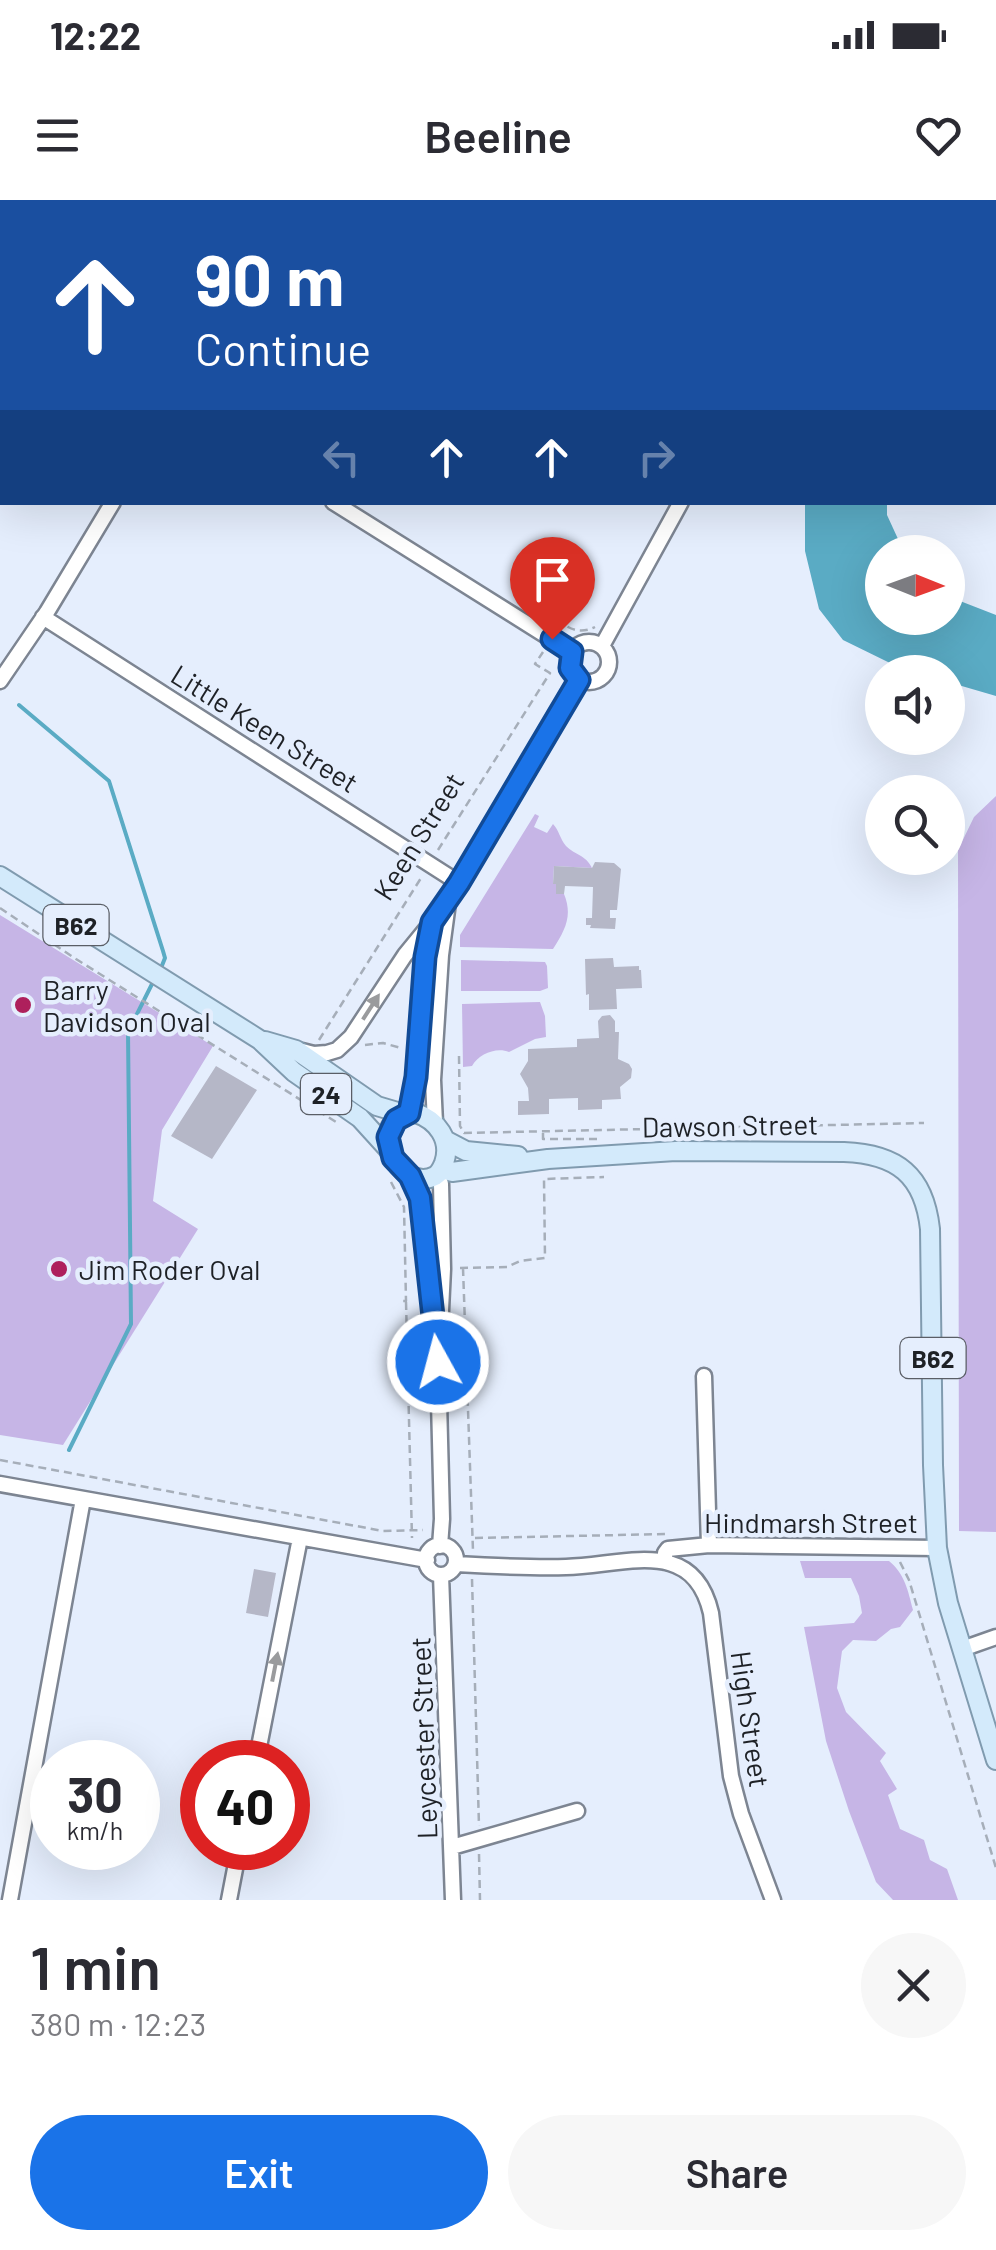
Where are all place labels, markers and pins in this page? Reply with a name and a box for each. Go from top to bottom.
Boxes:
pin [510,537,595,640]
place label: Barry Davidson Oval [43,972,211,1038]
marker: Barry Davidson Oval [12,994,34,1016]
place label: Jim Roder Oval [79,1252,261,1286]
marker: Jim Roder Oval [48,1258,70,1280]

